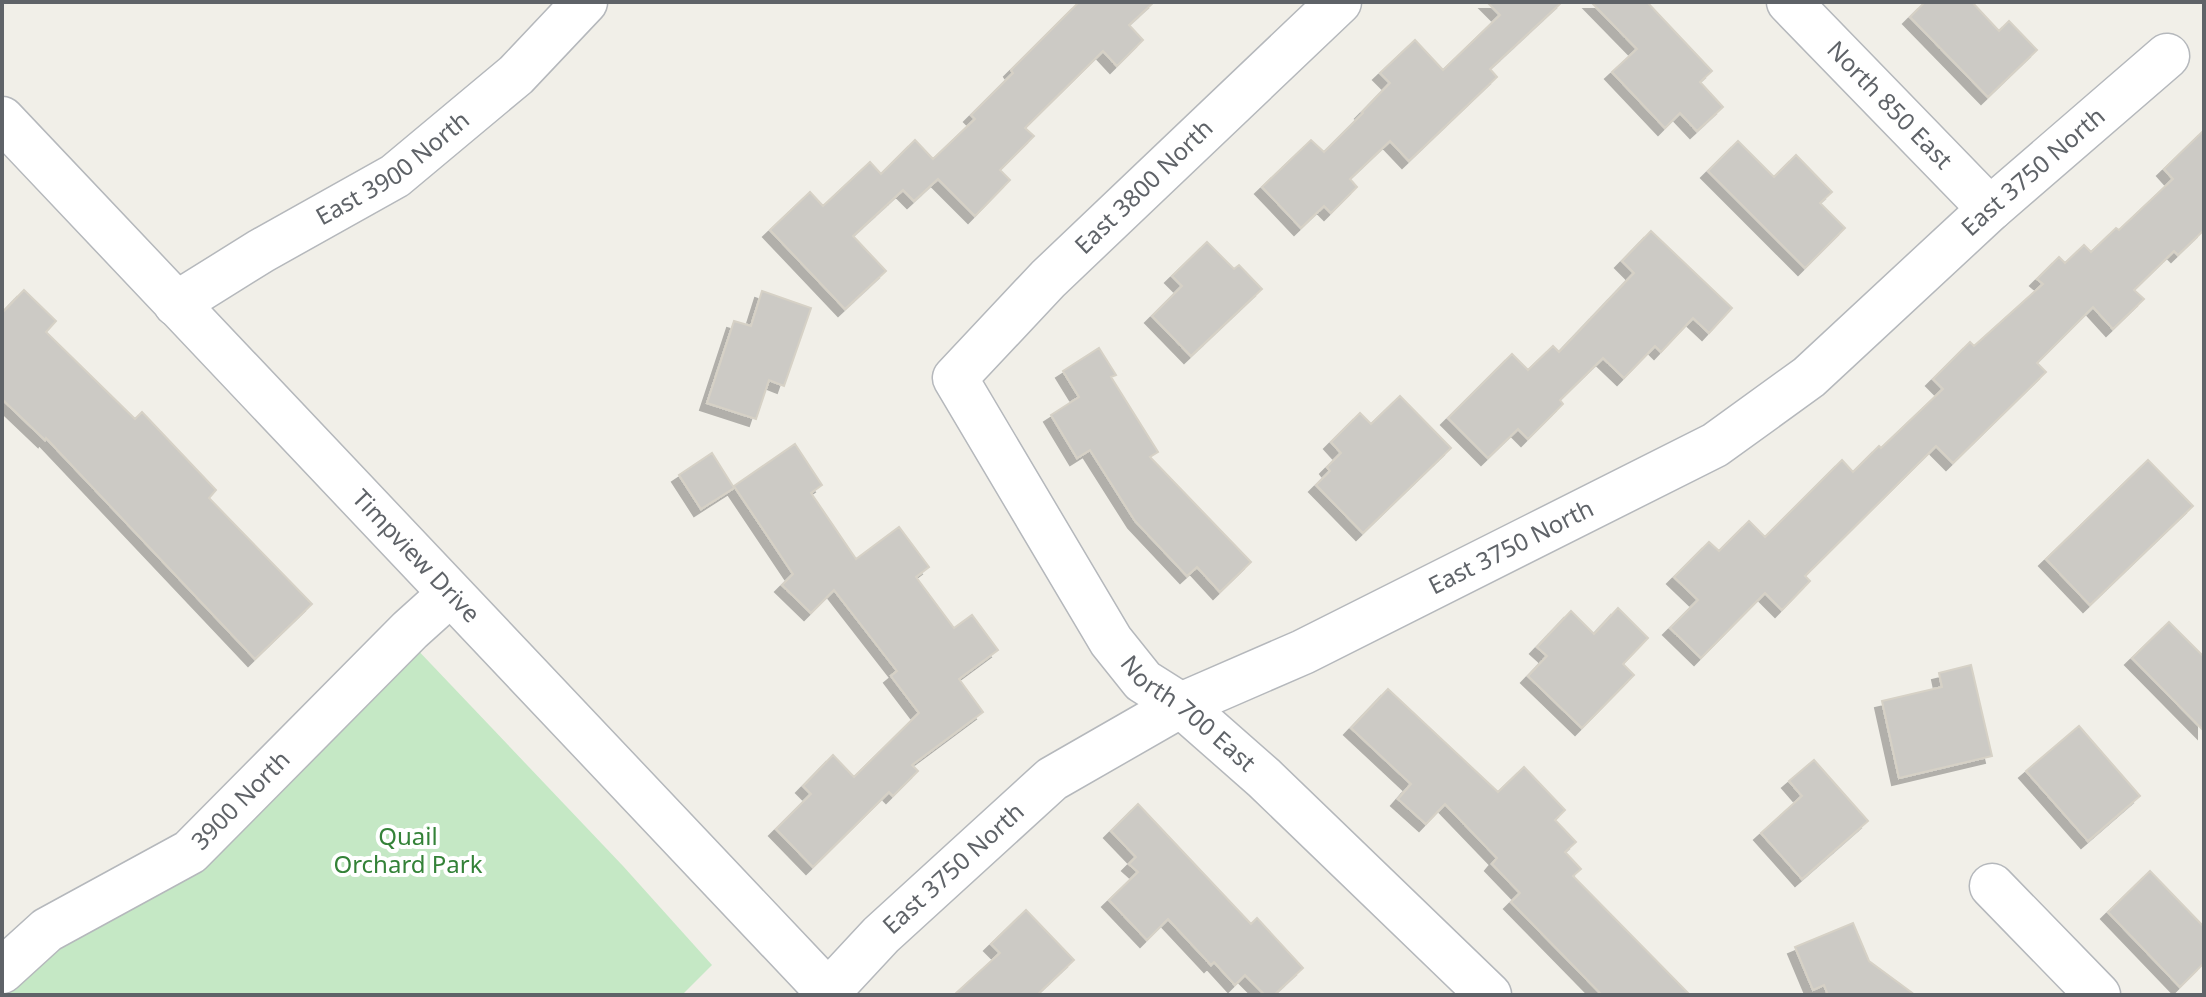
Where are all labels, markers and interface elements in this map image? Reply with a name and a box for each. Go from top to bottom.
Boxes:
street label: North 850 East [1820,33,1961,176]
street label: East 3750 North [1953,99,2111,243]
street label: East 3900 North [309,103,476,232]
street label: East 3800 North [1067,111,1219,260]
street label: Timpview Drive [346,481,488,629]
street label: East 3750 North [1422,491,1599,601]
street label: North 700 East [1114,648,1264,779]
street label: 3900 North [183,743,296,856]
street label: East 3750 North [875,795,1030,941]
park label: Quail Orchard Park [333,819,483,880]

